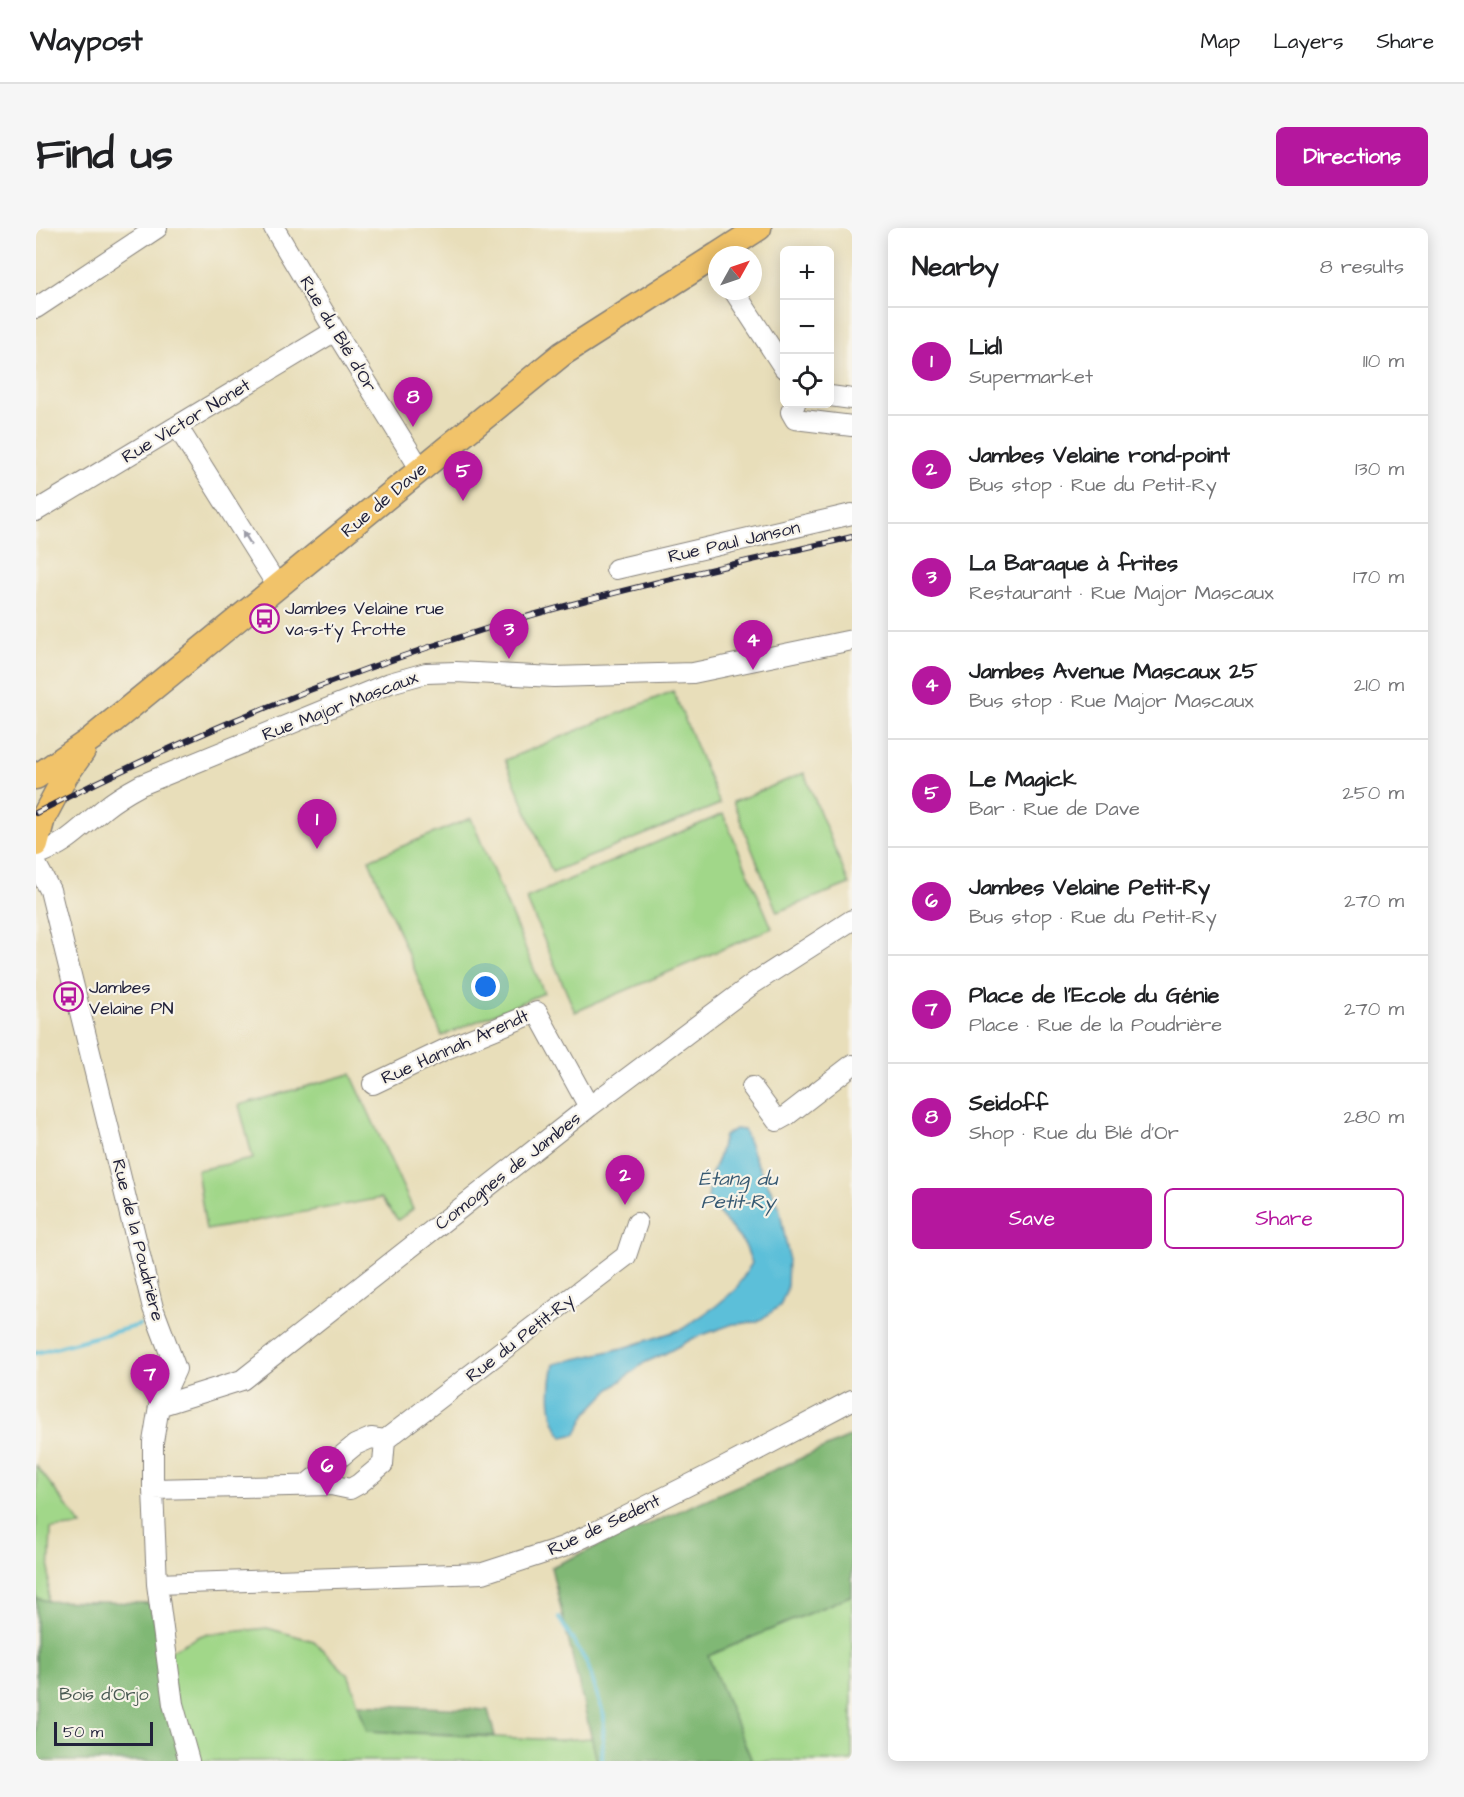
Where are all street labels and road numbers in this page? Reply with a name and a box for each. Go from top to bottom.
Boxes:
street label: Rue du Blé d'Or [293,271,383,397]
street label: Rue Victor Nonet [117,372,256,469]
street label: Rue de Dave [336,457,432,543]
street label: Rue Paul Janson [666,515,802,569]
street label: Rue Major Mascaux [259,665,422,747]
street label: Rue Hannah Arendt [377,1003,533,1091]
street label: Comognes de Jambes [430,1106,587,1237]
street label: Rue de la Poudrière [106,1156,170,1324]
street label: Rue du Petit-Ry [461,1288,580,1389]
street label: Rue de Sedent [544,1488,665,1562]

